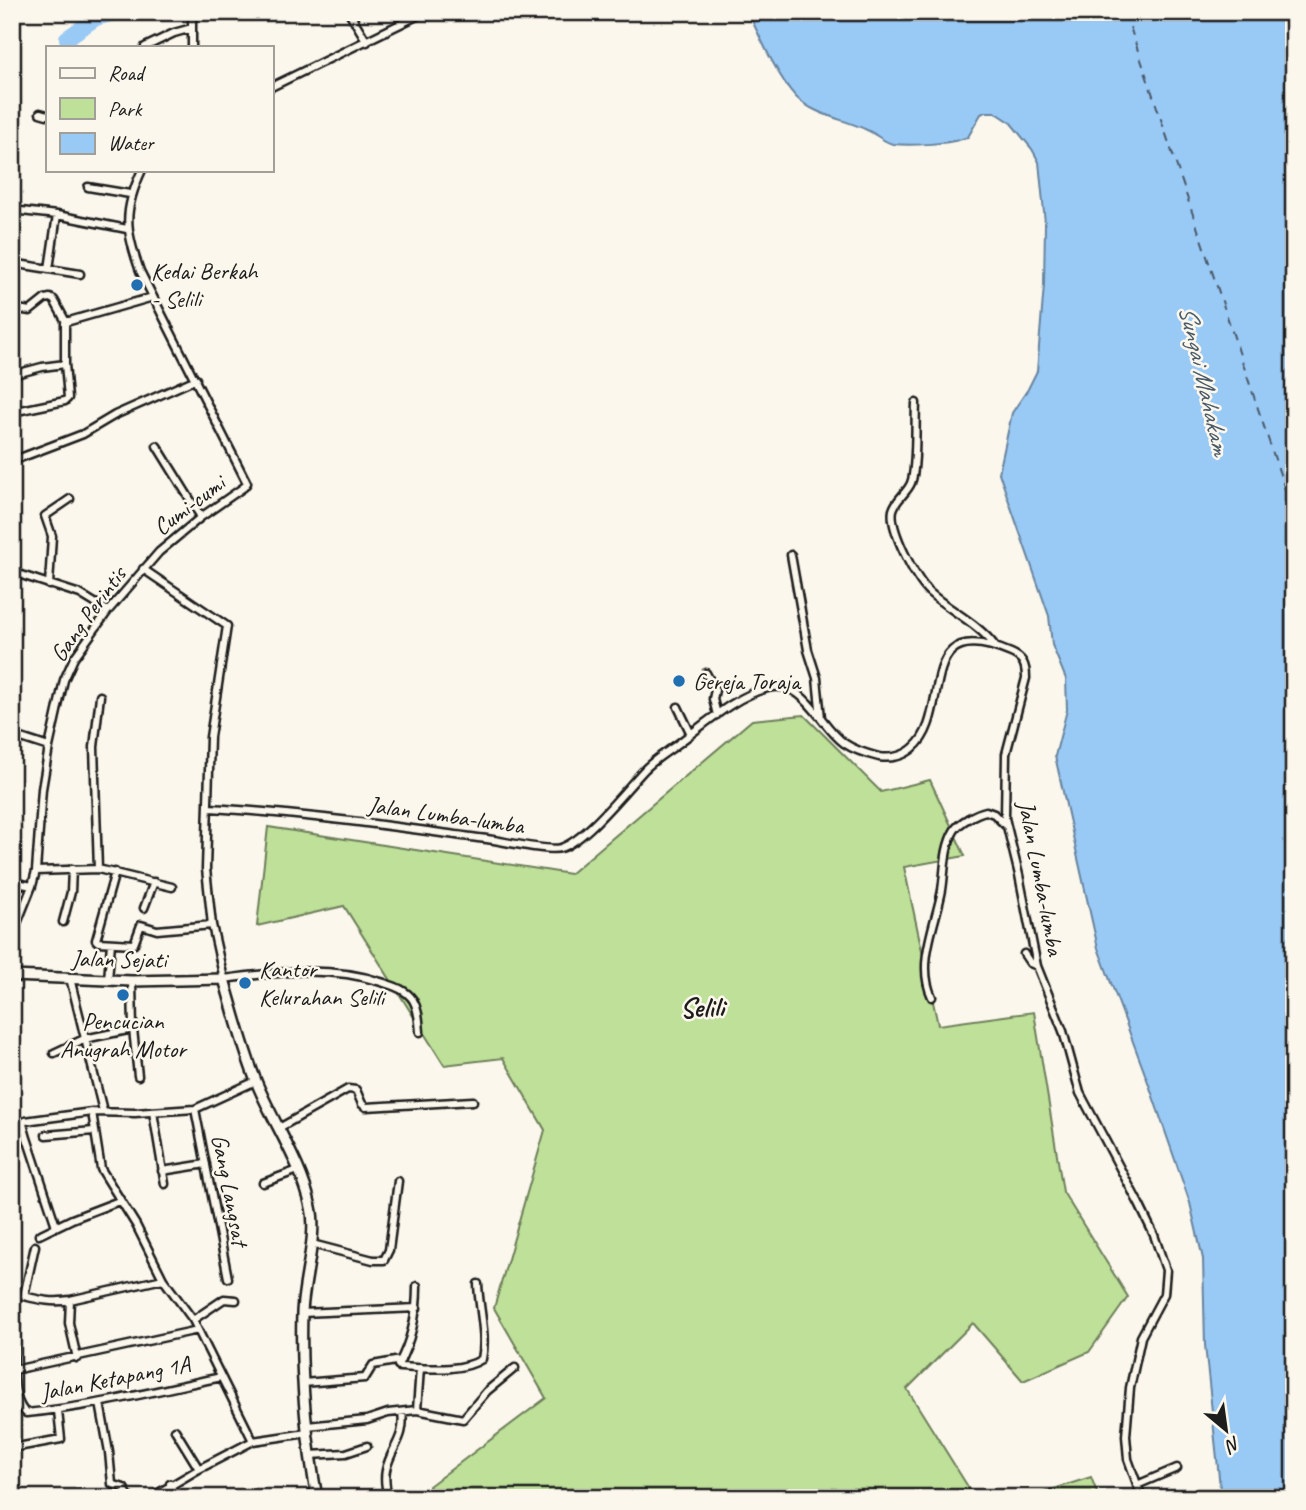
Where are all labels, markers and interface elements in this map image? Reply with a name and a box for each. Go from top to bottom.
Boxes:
legend [46,46,273,172]
text: Road [108,60,147,86]
text: Park [108,96,143,122]
text: Water [108,130,155,156]
place label: Kedai Berkah - Selili [151,256,259,314]
marker: Kedai Berkah - Selili [129,277,145,293]
water label: Sungai Mahakam [1171,302,1238,461]
street label: Cumi-cumi [147,467,233,542]
street label: Gang Perintis [43,559,134,668]
place label: Gereja Toraja [693,666,802,696]
marker: Gereja Toraja [671,673,687,689]
street label: Jalan Lumba-lumba [365,789,527,841]
street label: Jalan Lumba-lumba [1011,797,1071,959]
street label: Jalan Sejati [70,943,169,975]
place label: Kantor Kelurahan Selili [259,954,387,1012]
marker: Kantor Kelurahan Selili [237,975,253,991]
marker: Pencucian Anugrah Motor [115,987,131,1003]
district label: Selili [680,990,727,1025]
place label: Pencucian Anugrah Motor [60,1006,188,1064]
street label: Gang Langsat [205,1132,256,1251]
street label: Jalan Ketapang 1A [37,1349,193,1407]
north arrow [1190,1394,1260,1464]
text: N [1220,1431,1245,1459]

